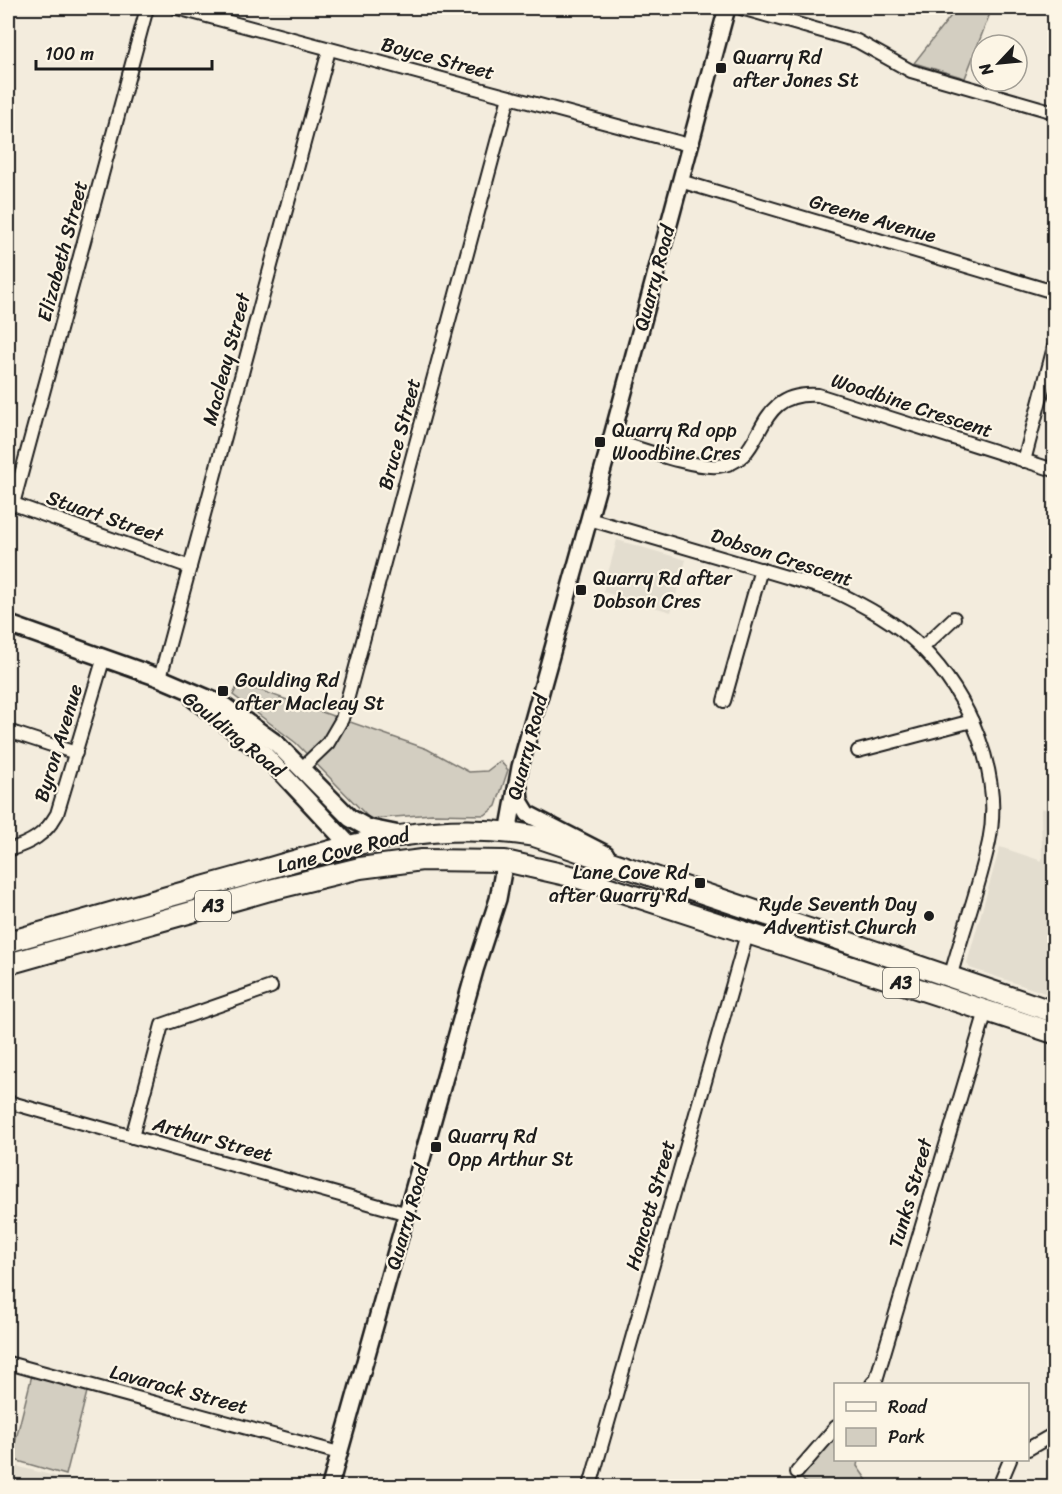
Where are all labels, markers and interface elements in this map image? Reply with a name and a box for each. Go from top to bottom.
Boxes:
street label: Boyce Street [377,27,499,90]
scale bar [36,33,212,71]
north arrow [969,33,1029,93]
text: 100 m [45,38,94,70]
place label: Quarry Rd after Jones St [733,40,859,98]
text: N [970,57,1002,82]
marker: Quarry Rd after Jones St [714,61,728,75]
street label: Elizabeth Street [27,176,98,326]
street label: Greene Avenue [805,184,941,253]
street label: Quarry Road [624,220,686,335]
street label: Macleay Street [192,288,261,429]
street label: Woodbine Crescent [826,363,997,448]
street label: Bruce Street [368,374,431,494]
place label: Quarry Rd opp Woodbine Cres [612,413,742,471]
marker: Quarry Rd opp Woodbine Cres [593,435,607,449]
street label: Stuart Street [42,480,169,553]
street label: Dobson Crescent [706,518,858,597]
place label: Quarry Rd after Dobson Cres [593,561,734,619]
marker: Quarry Rd after Dobson Cres [574,583,588,597]
place label: Goulding Rd after Macleay St [235,663,385,721]
street label: Byron Avenue [24,680,93,807]
street label: Goulding Road [174,682,294,788]
marker: Goulding Rd after Macleay St [216,684,230,698]
street label: Quarry Road [497,689,559,804]
street label: Lane Cove Road [273,817,414,884]
place label: Lane Cove Rd after Quarry Rd [549,855,689,913]
marker: Lane Cove Rd after Quarry Rd [693,876,707,890]
place label: Ryde Seventh Day Adventist Church [759,887,918,945]
road number: A3 [195,891,231,921]
marker: Ryde Seventh Day Adventist Church [922,909,936,923]
road number: A3 [883,968,919,998]
street label: Arthur Street [148,1106,277,1172]
place label: Quarry Rd Opp Arthur St [448,1119,573,1177]
street label: Tunks Street [878,1133,943,1252]
street label: Hancott Street [615,1136,686,1275]
marker: Quarry Rd Opp Arthur St [429,1140,443,1154]
street label: Quarry Road [376,1159,440,1274]
street label: Lavarack Street [106,1354,252,1425]
legend [834,1383,1029,1461]
text: Road [888,1391,928,1423]
text: Park [888,1421,925,1453]

